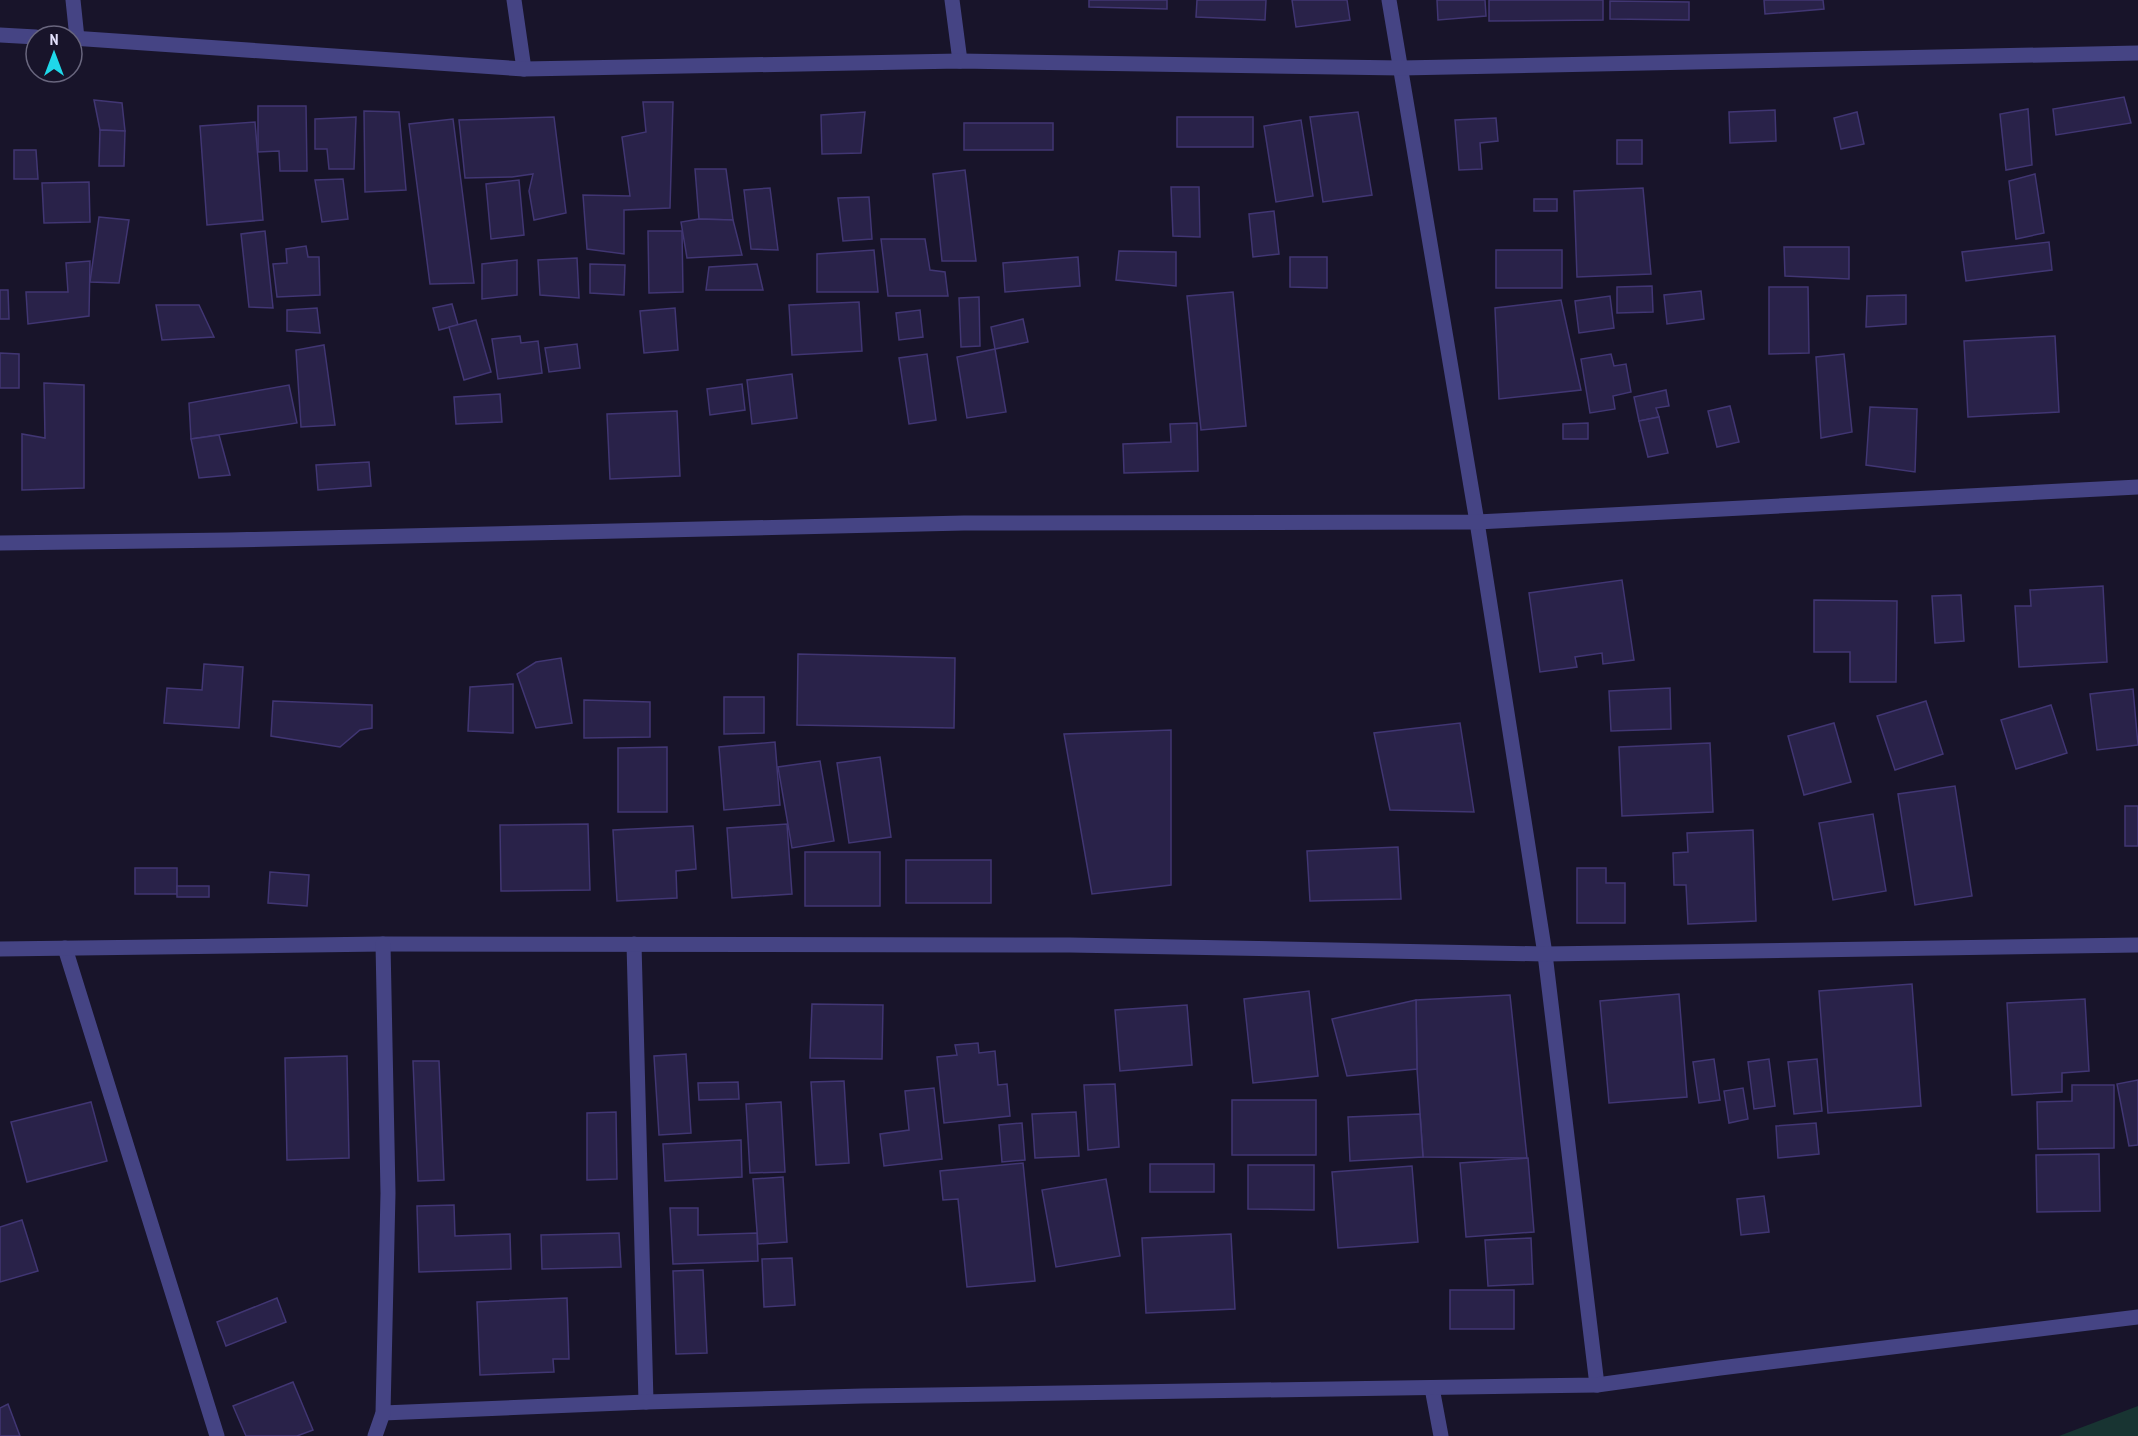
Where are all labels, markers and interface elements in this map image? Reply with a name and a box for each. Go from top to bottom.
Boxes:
north arrow [24,24,84,84]
text: N [50,29,58,49]

